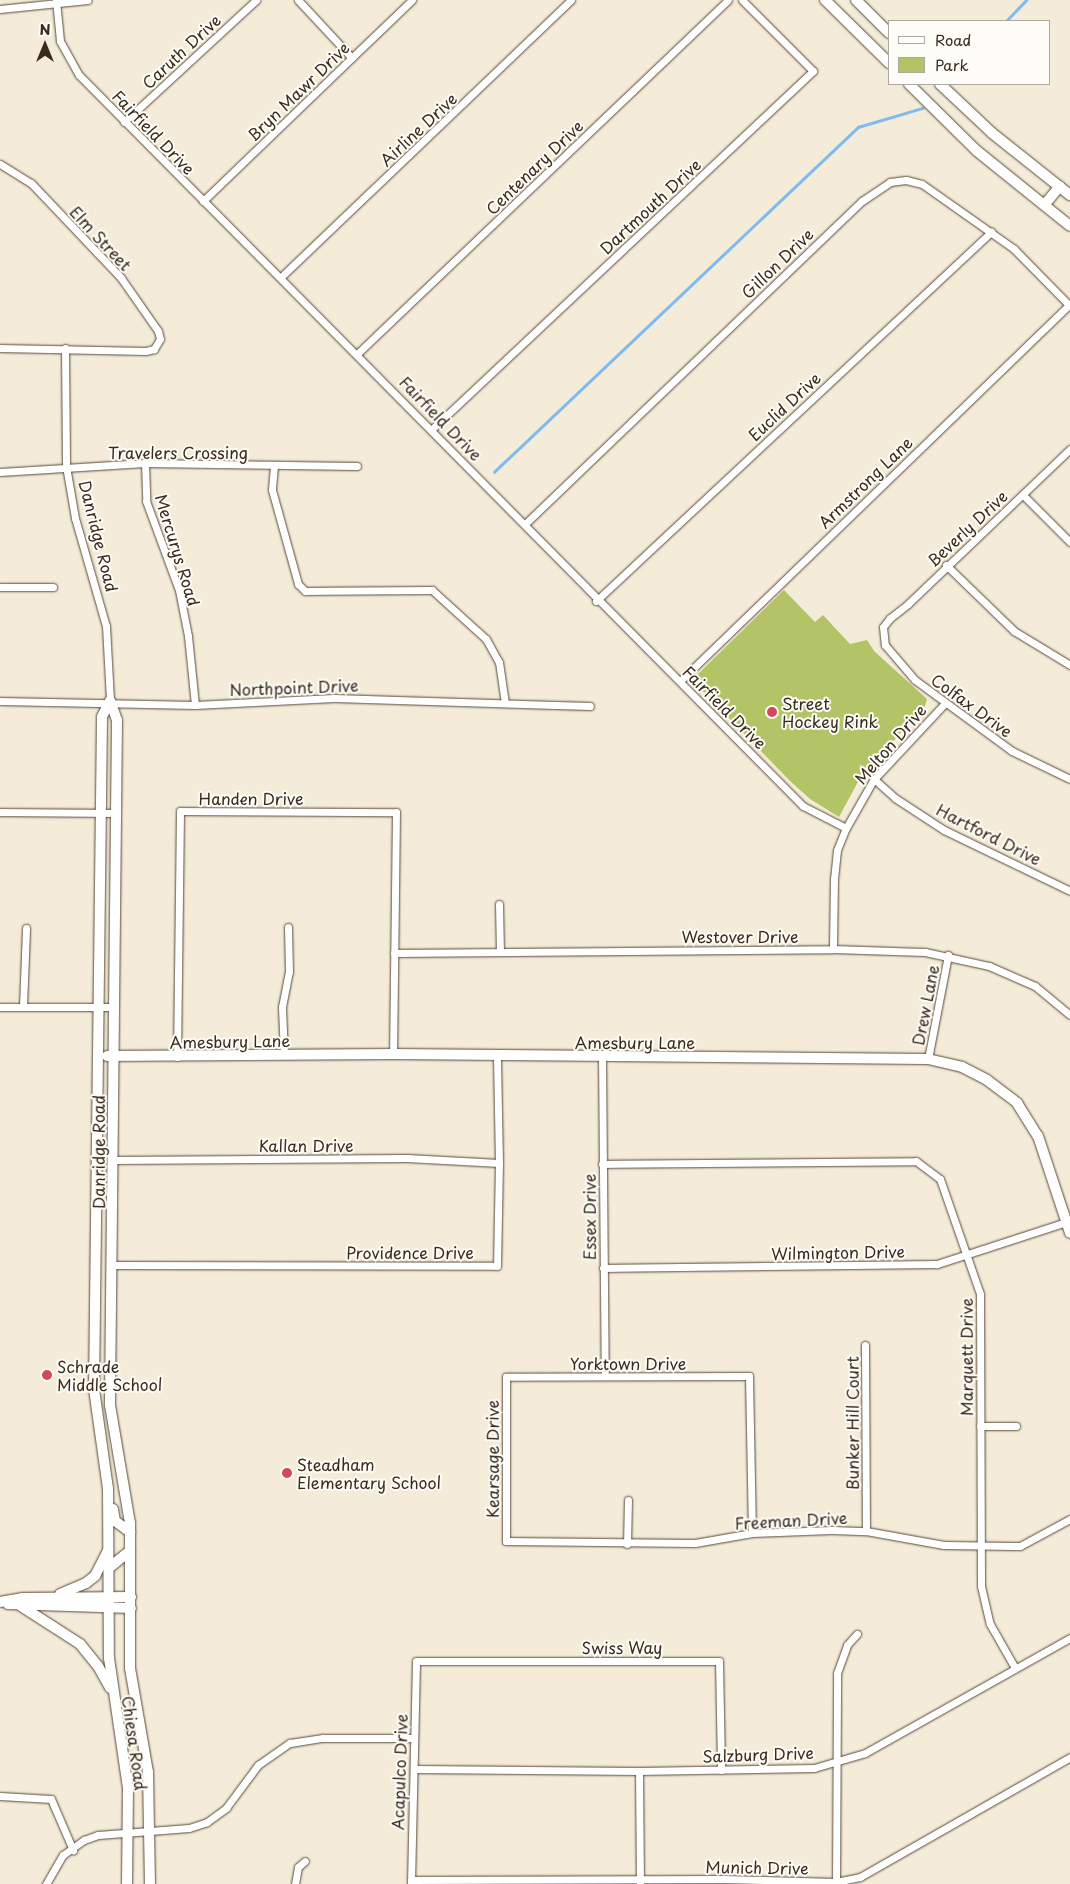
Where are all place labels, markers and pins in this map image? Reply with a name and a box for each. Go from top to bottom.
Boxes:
place label: Street Hockey Rink [782,693,878,731]
marker: Street Hockey Rink [766,706,778,718]
place label: Schrade Middle School [57,1356,164,1394]
marker: Schrade Middle School [41,1369,53,1381]
place label: Steadham Elementary School [297,1454,441,1492]
marker: Steadham Elementary School [281,1467,293,1479]

